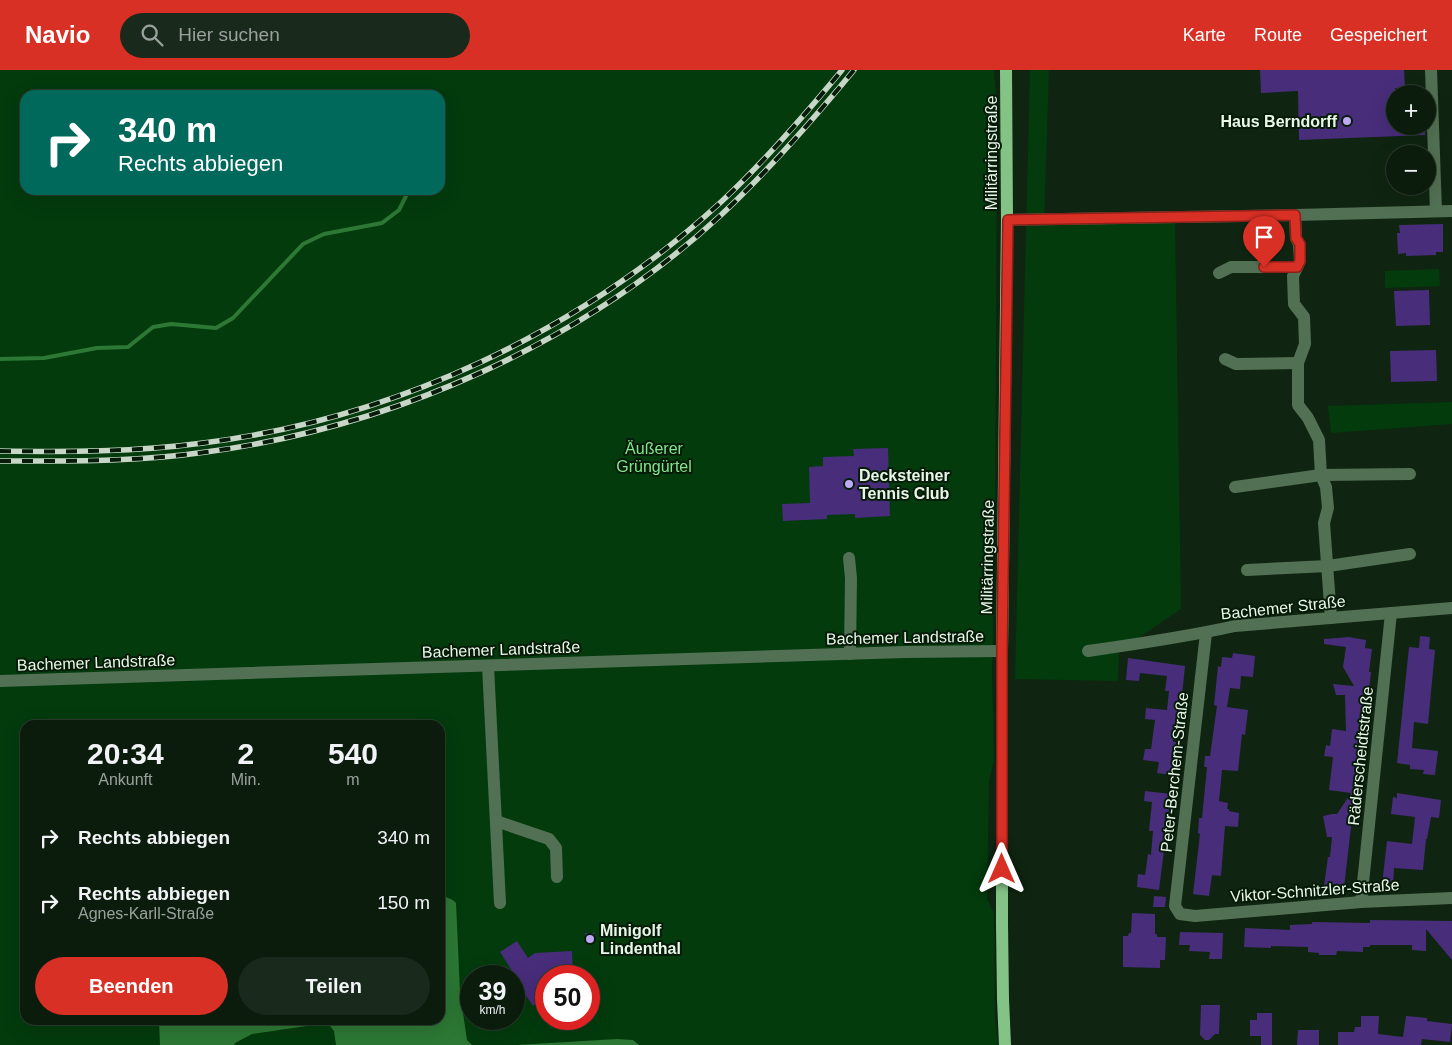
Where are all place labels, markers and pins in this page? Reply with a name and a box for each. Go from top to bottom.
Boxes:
place label: Haus Berndorff [1221,113,1338,130]
marker: Haus Berndorff [1341,115,1353,127]
pin [1243,216,1285,267]
place label: Decksteiner Tennis Club [859,467,950,502]
marker: Decksteiner Tennis Club [843,478,855,490]
place label: Minigolf Lindenthal [600,922,681,957]
marker: Minigolf Lindenthal [584,933,596,945]

